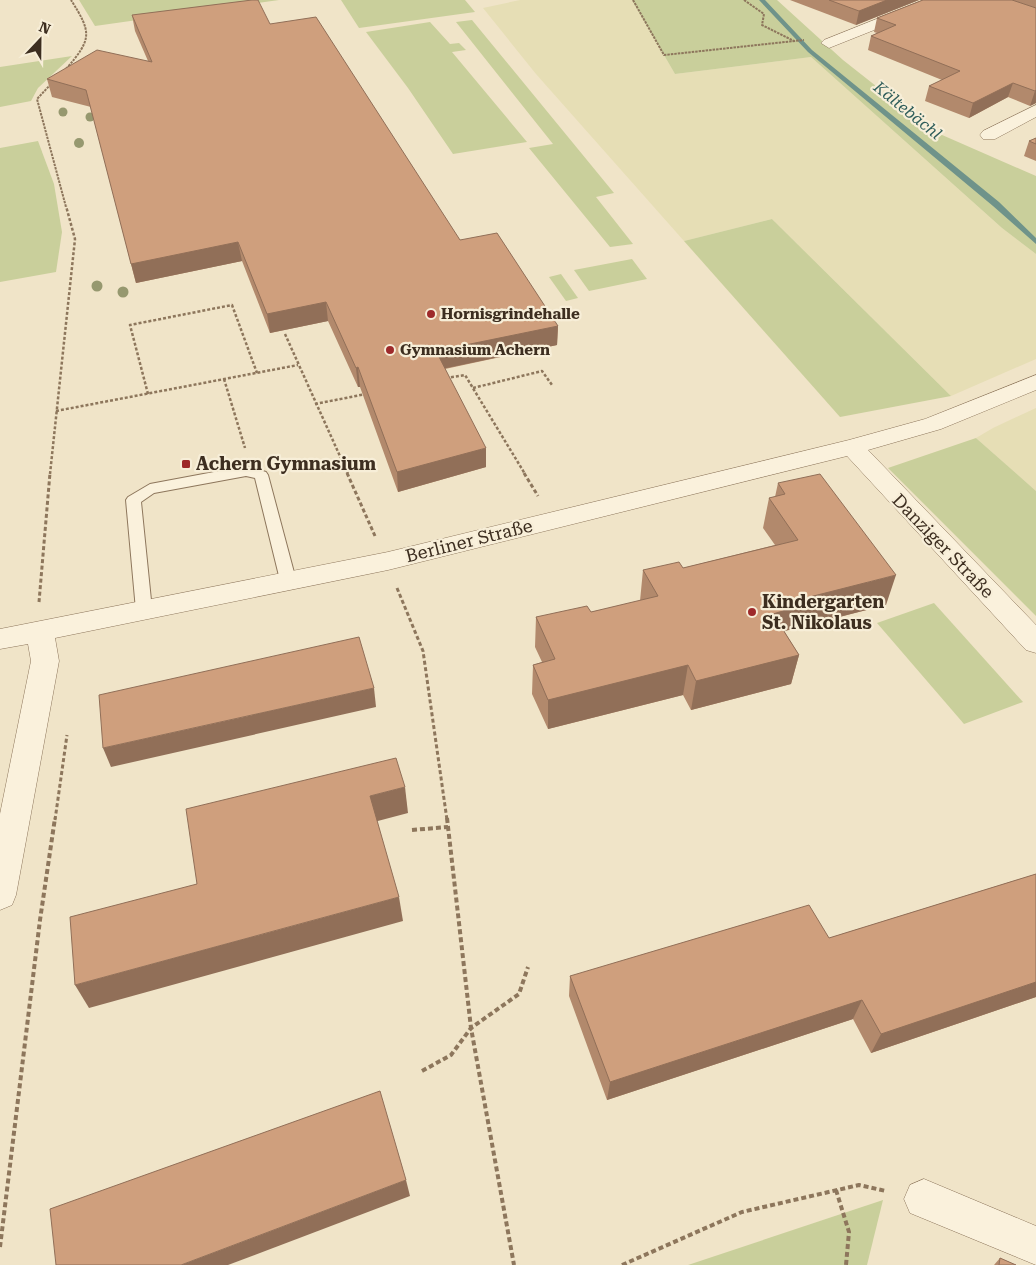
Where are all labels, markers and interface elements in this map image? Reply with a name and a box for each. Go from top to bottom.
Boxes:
north arrow [15,15,65,65]
text: N [37,19,53,37]
water label: Kältebächl [869,77,946,144]
place label: Hornisgrindehalle [441,305,580,323]
marker: Hornisgrindehalle [425,308,437,320]
place label: Gymnasium Achern [400,341,550,359]
marker: Gymnasium Achern [384,344,396,356]
place label: Achern Gymnasium [196,453,377,474]
marker: Achern Gymnasium [180,458,192,470]
street label: Danziger Straße [888,489,999,602]
street label: Berliner Straße [403,515,535,566]
place label: Kindergarten St. Nikolaus [762,591,884,633]
marker: Kindergarten St. Nikolaus [746,606,758,618]

